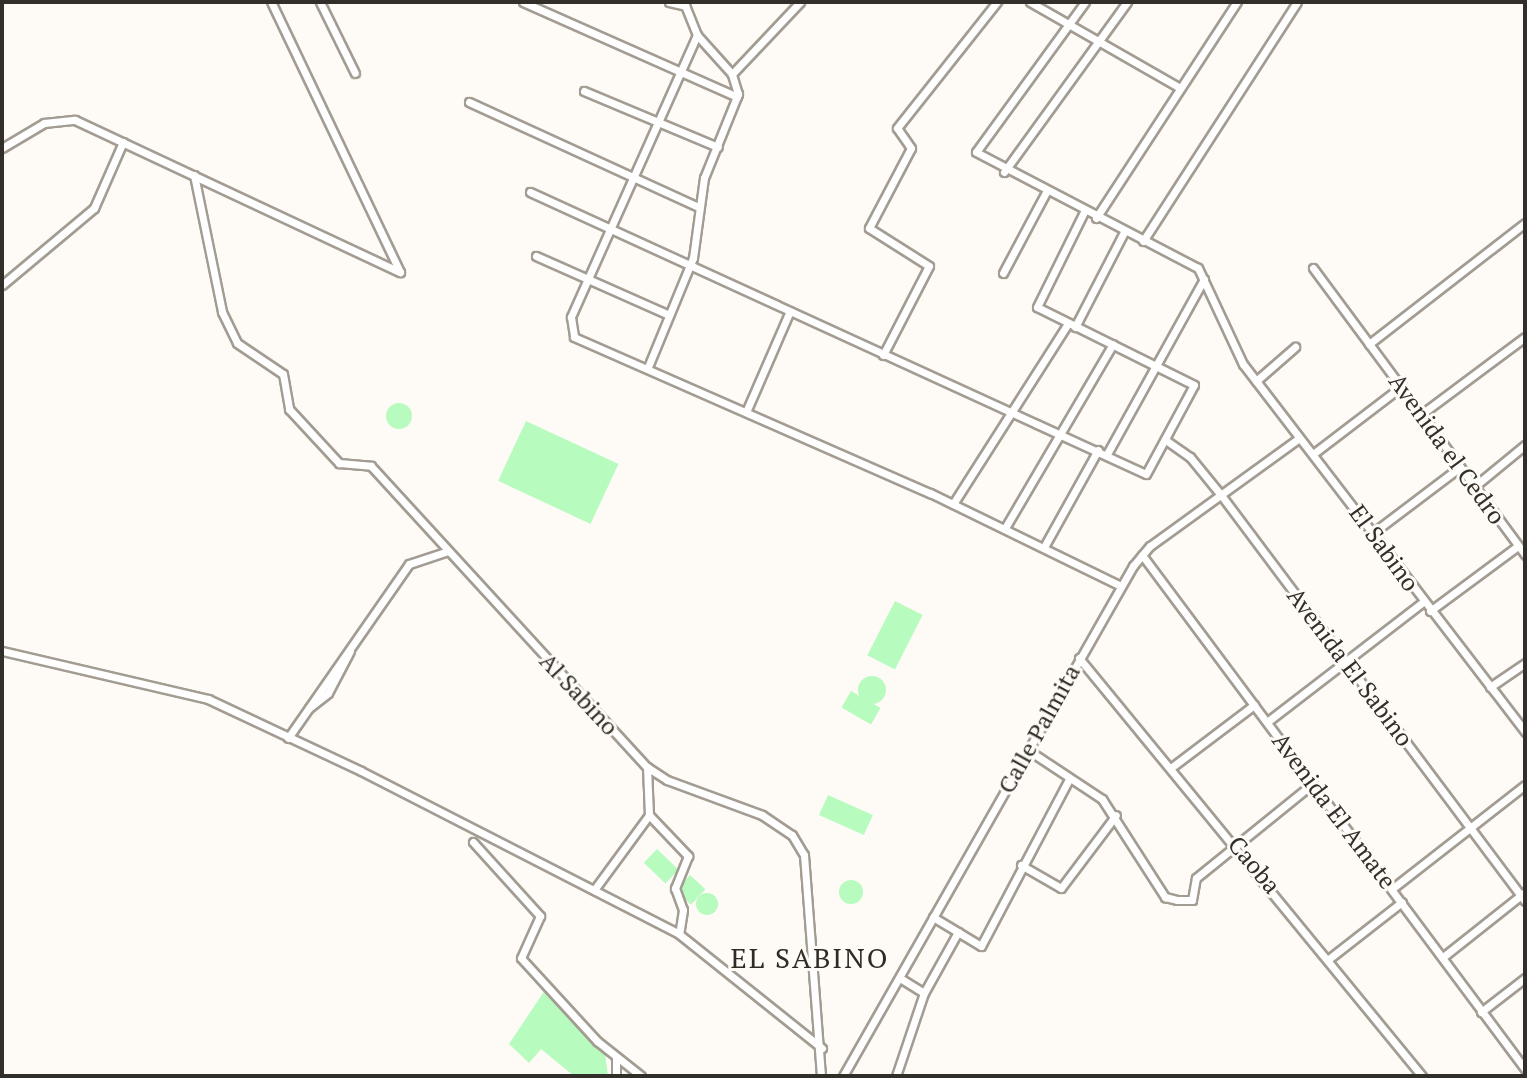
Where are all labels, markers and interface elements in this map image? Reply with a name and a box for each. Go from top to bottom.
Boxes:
street label: Avenida el Cedro [1383,368,1511,530]
street label: El Sabino [1343,499,1425,597]
street label: Avenida El Sabino [1281,582,1419,752]
street label: Al Sabino [534,647,624,741]
street label: Calle Palmita [992,660,1086,798]
street label: Avenida El Amate [1266,727,1402,895]
street label: Caoba [1222,830,1286,900]
district label: EL SABINO [732,941,888,975]

